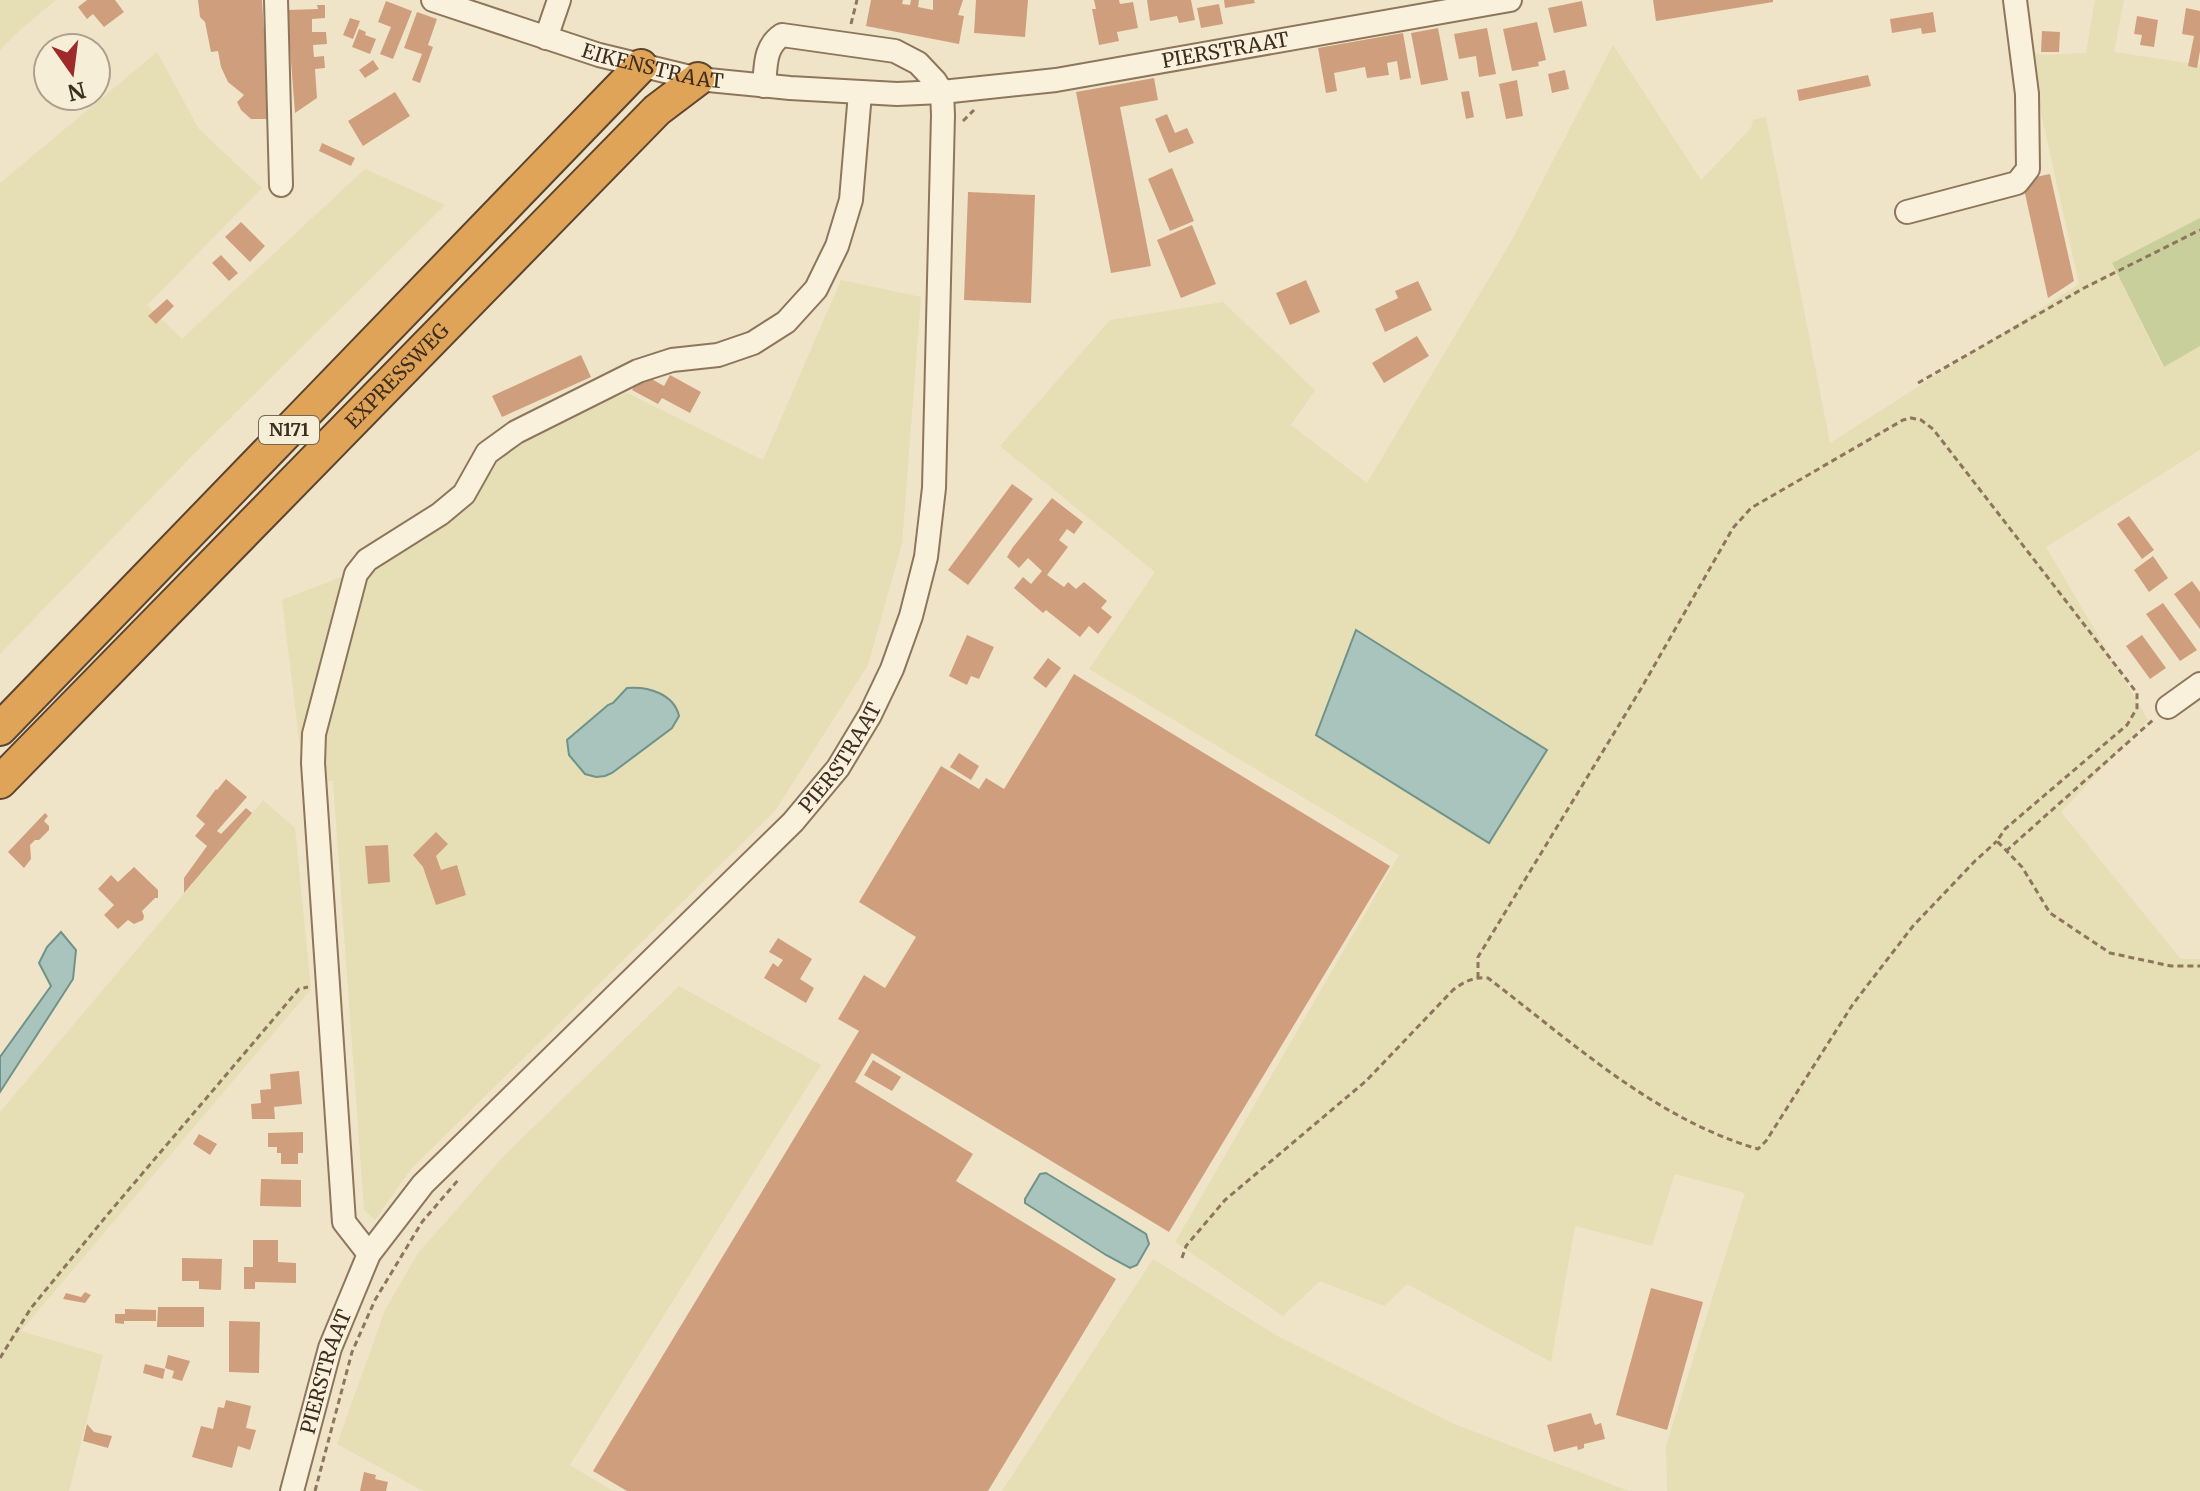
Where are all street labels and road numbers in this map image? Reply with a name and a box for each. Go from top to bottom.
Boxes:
street label: PIERSTRAAT [1160,26,1291,73]
street label: EIKENSTRAAT [579,37,725,93]
street label: EXPRESSWEG [340,317,454,433]
road number: N171 [259,416,319,444]
street label: PIERSTRAAT [793,698,886,818]
street label: PIERSTRAAT [295,1306,357,1436]

